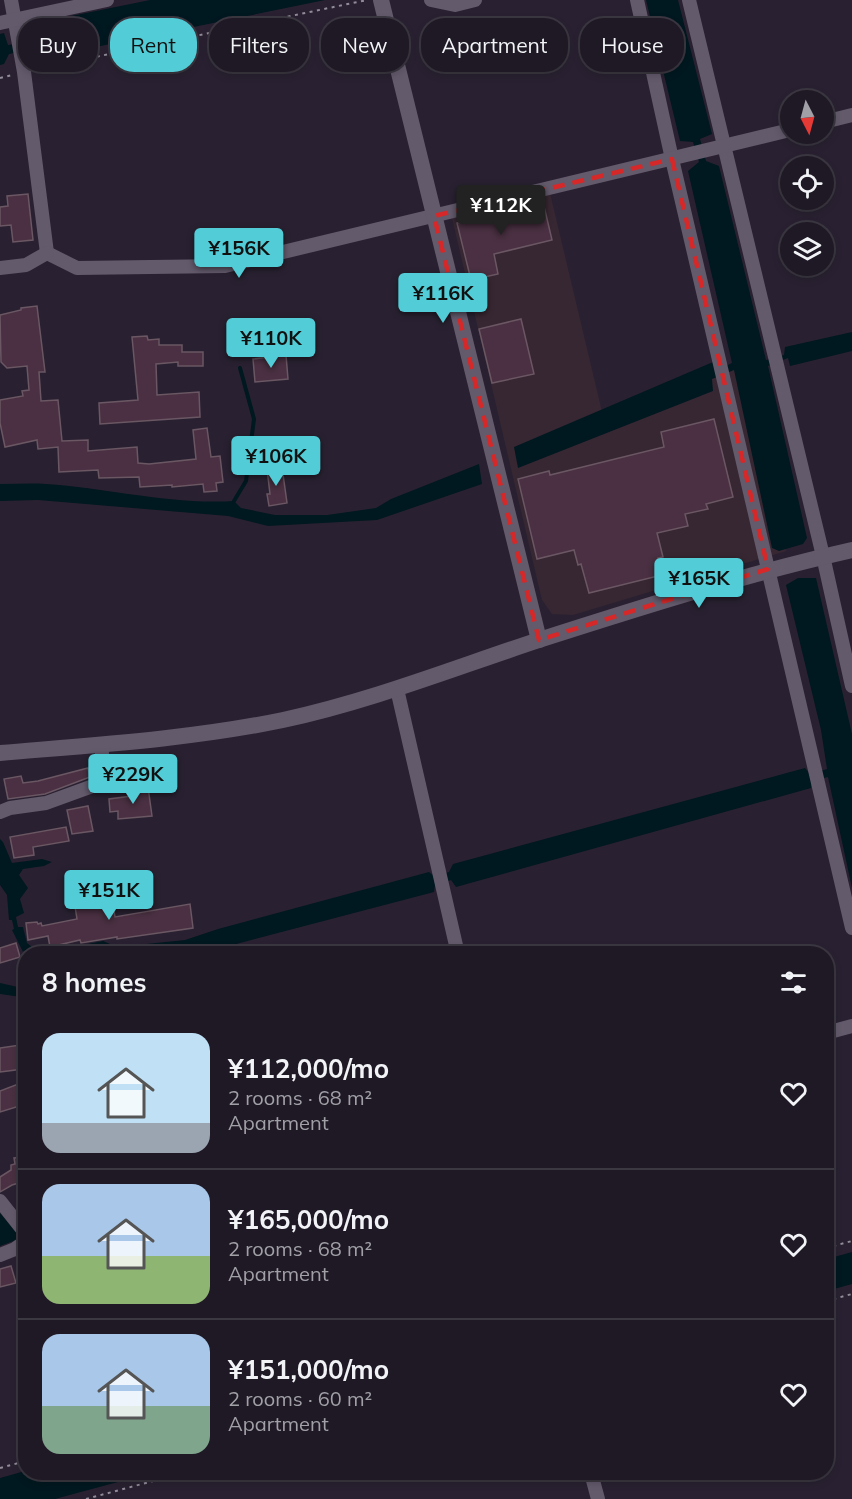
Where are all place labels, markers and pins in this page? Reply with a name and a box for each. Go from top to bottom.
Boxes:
pin: ¥112K [459,185,543,236]
pin: ¥156K [197,228,281,279]
pin: ¥116K [401,273,485,324]
pin: ¥110K [229,318,313,369]
pin: ¥106K [234,436,318,487]
pin: ¥165K [657,558,741,609]
pin: ¥229K [91,754,175,805]
pin: ¥151K [67,870,151,921]

